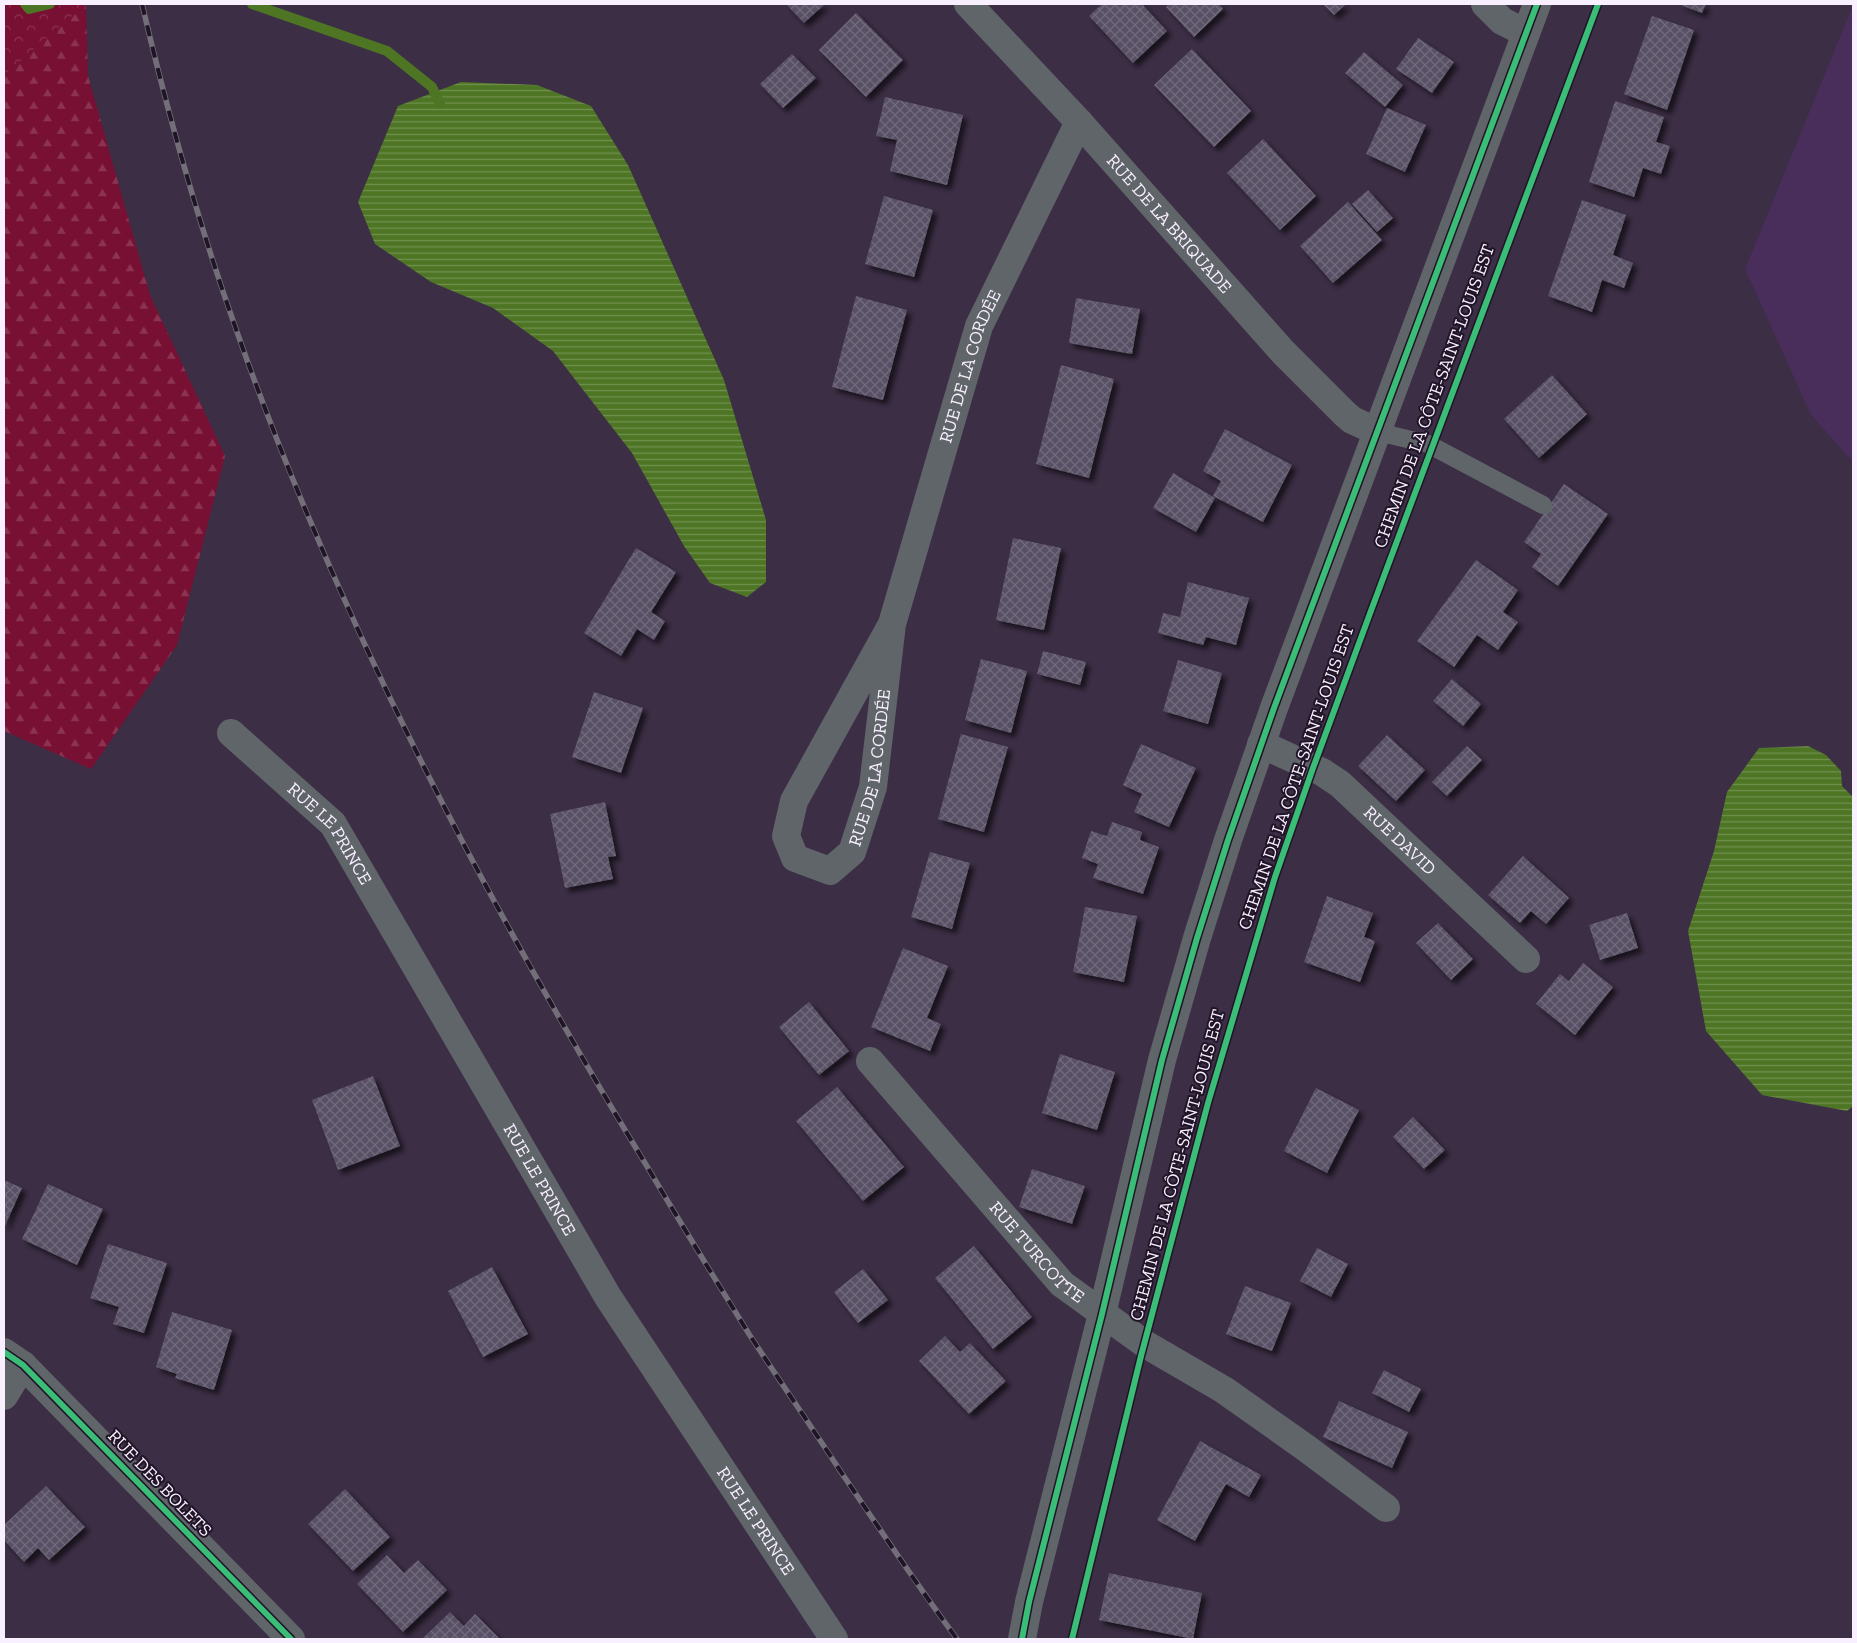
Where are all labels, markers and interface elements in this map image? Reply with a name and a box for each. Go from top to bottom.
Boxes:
street label: RUE DE LA BRIQUADE [1102,150,1237,298]
street label: CHEMIN DE LA CÔTE-SAINT-LOUIS EST [1369,241,1499,551]
street label: RUE DE LA CORDÉE [934,286,1006,445]
street label: CHEMIN DE LA CÔTE-SAINT-LOUIS EST [1233,621,1359,933]
street label: RUE DE LA CORDÉE [844,688,895,849]
street label: RUE LE PRINCE [283,778,377,888]
street label: RUE DAVID [1359,801,1441,880]
street label: CHEMIN DE LA CÔTE-SAINT-LOUIS EST [1125,1007,1229,1323]
street label: RUE LE PRINCE [499,1120,581,1239]
street label: RUE TURCOTTE [985,1197,1089,1308]
street label: RUE DES BOLETS [103,1425,217,1541]
street label: RUE LE PRINCE [712,1462,800,1579]

